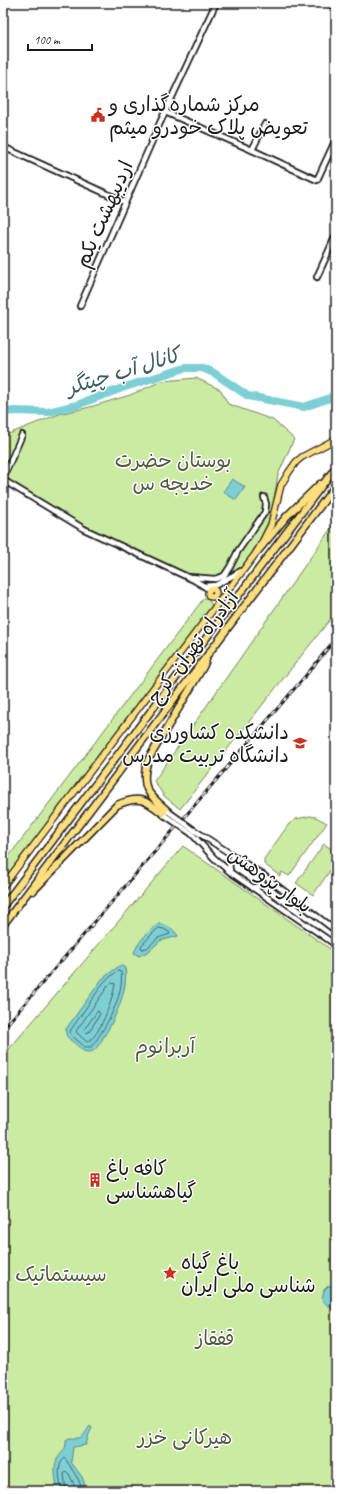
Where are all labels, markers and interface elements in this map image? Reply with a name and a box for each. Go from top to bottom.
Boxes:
scale bar [28,26,92,52]
text: 100 m [34,32,61,48]
place label: مرکز شماره‌گذاری و تعویض پلاک خودرو میثم [107,92,308,142]
public building icon: مرکز شماره‌گذاری و تعویض پلاک خودرو میثم [90,107,106,123]
street label: اردیبهشت یکم [69,157,140,272]
water label: کانال آب چیتگر [60,340,187,401]
park label: بوستان حضرت خدیجه س [115,448,231,496]
street label: آزادراه تهران-کرج [142,584,245,709]
place label: دانشکده کشاورزی دانشگاه تربیت مدرس [122,720,289,768]
school or university icon: دانشکده کشاورزی دانشگاه تربیت مدرس [292,735,308,751]
street label: بلوار پژوهش [223,841,317,919]
park label: آربرانوم [135,1034,196,1062]
place label: کافه باغ گیاهشناسی [106,1156,196,1204]
building icon: کافه باغ گیاهشناسی [87,1172,103,1188]
place label: باغ گیاه‌ شناسی ملی ایران [181,1250,316,1298]
park label: سیستماتیک [15,1262,107,1287]
place icon: باغ گیاه‌ شناسی ملی ایران [162,1265,178,1281]
park label: قفقاز [194,1326,234,1351]
park label: هیرکانی خزر [136,1425,232,1450]

